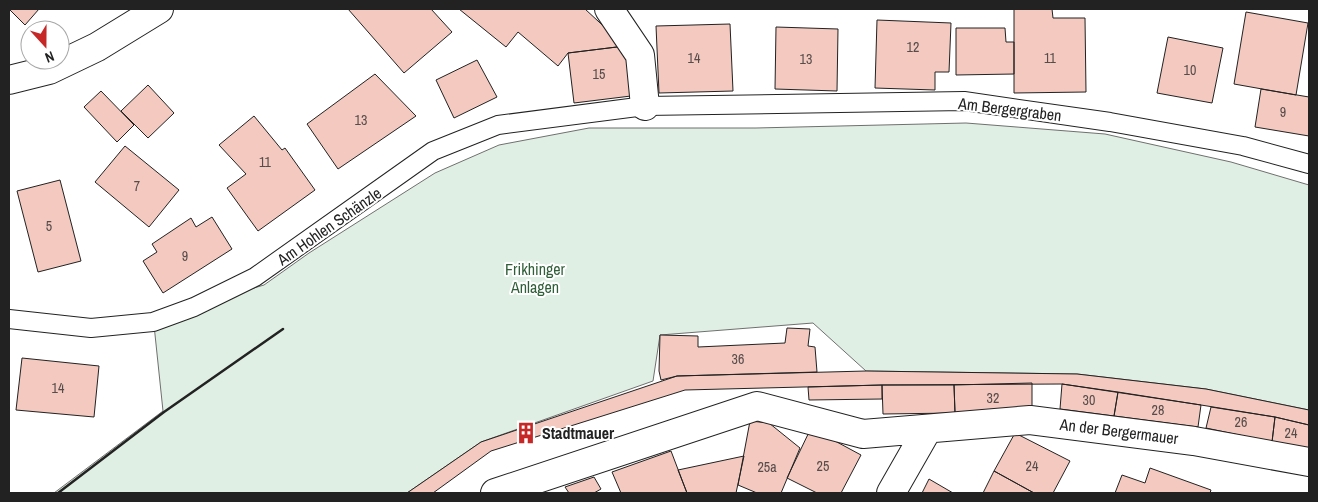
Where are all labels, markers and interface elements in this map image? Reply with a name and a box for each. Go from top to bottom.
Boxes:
north arrow [20,20,70,70]
house number: 12 [907,38,919,56]
text: N [43,47,57,67]
house number: 14 [688,49,701,67]
house number: 11 [1044,49,1057,67]
house number: 13 [800,50,812,68]
house number: 10 [1184,61,1196,79]
house number: 15 [593,65,605,83]
street label: Am Bergergraben [956,92,1063,126]
house number: 9 [1280,103,1286,121]
house number: 13 [355,111,367,129]
house number: 11 [259,153,272,171]
house number: 7 [134,177,140,195]
street label: Am Hohlen Schänzle [272,182,385,271]
house number: 5 [46,217,52,235]
house number: 9 [182,247,188,265]
park label: Frikhinger Anlagen [505,258,566,298]
house number: 36 [732,350,744,368]
house number: 14 [52,379,65,397]
house number: 32 [987,389,999,407]
house number: 30 [1083,391,1095,409]
house number: 28 [1152,401,1164,419]
street label: An der Bergermauer [1058,413,1180,449]
house number: 26 [1235,413,1247,431]
building icon: Stadtmauer [513,420,539,446]
place label: Stadtmauer [542,422,615,444]
house number: 24 [1285,424,1298,442]
house number: 25 [817,457,829,475]
house number: 24 [1026,457,1039,475]
house number: 25a [757,458,777,476]

